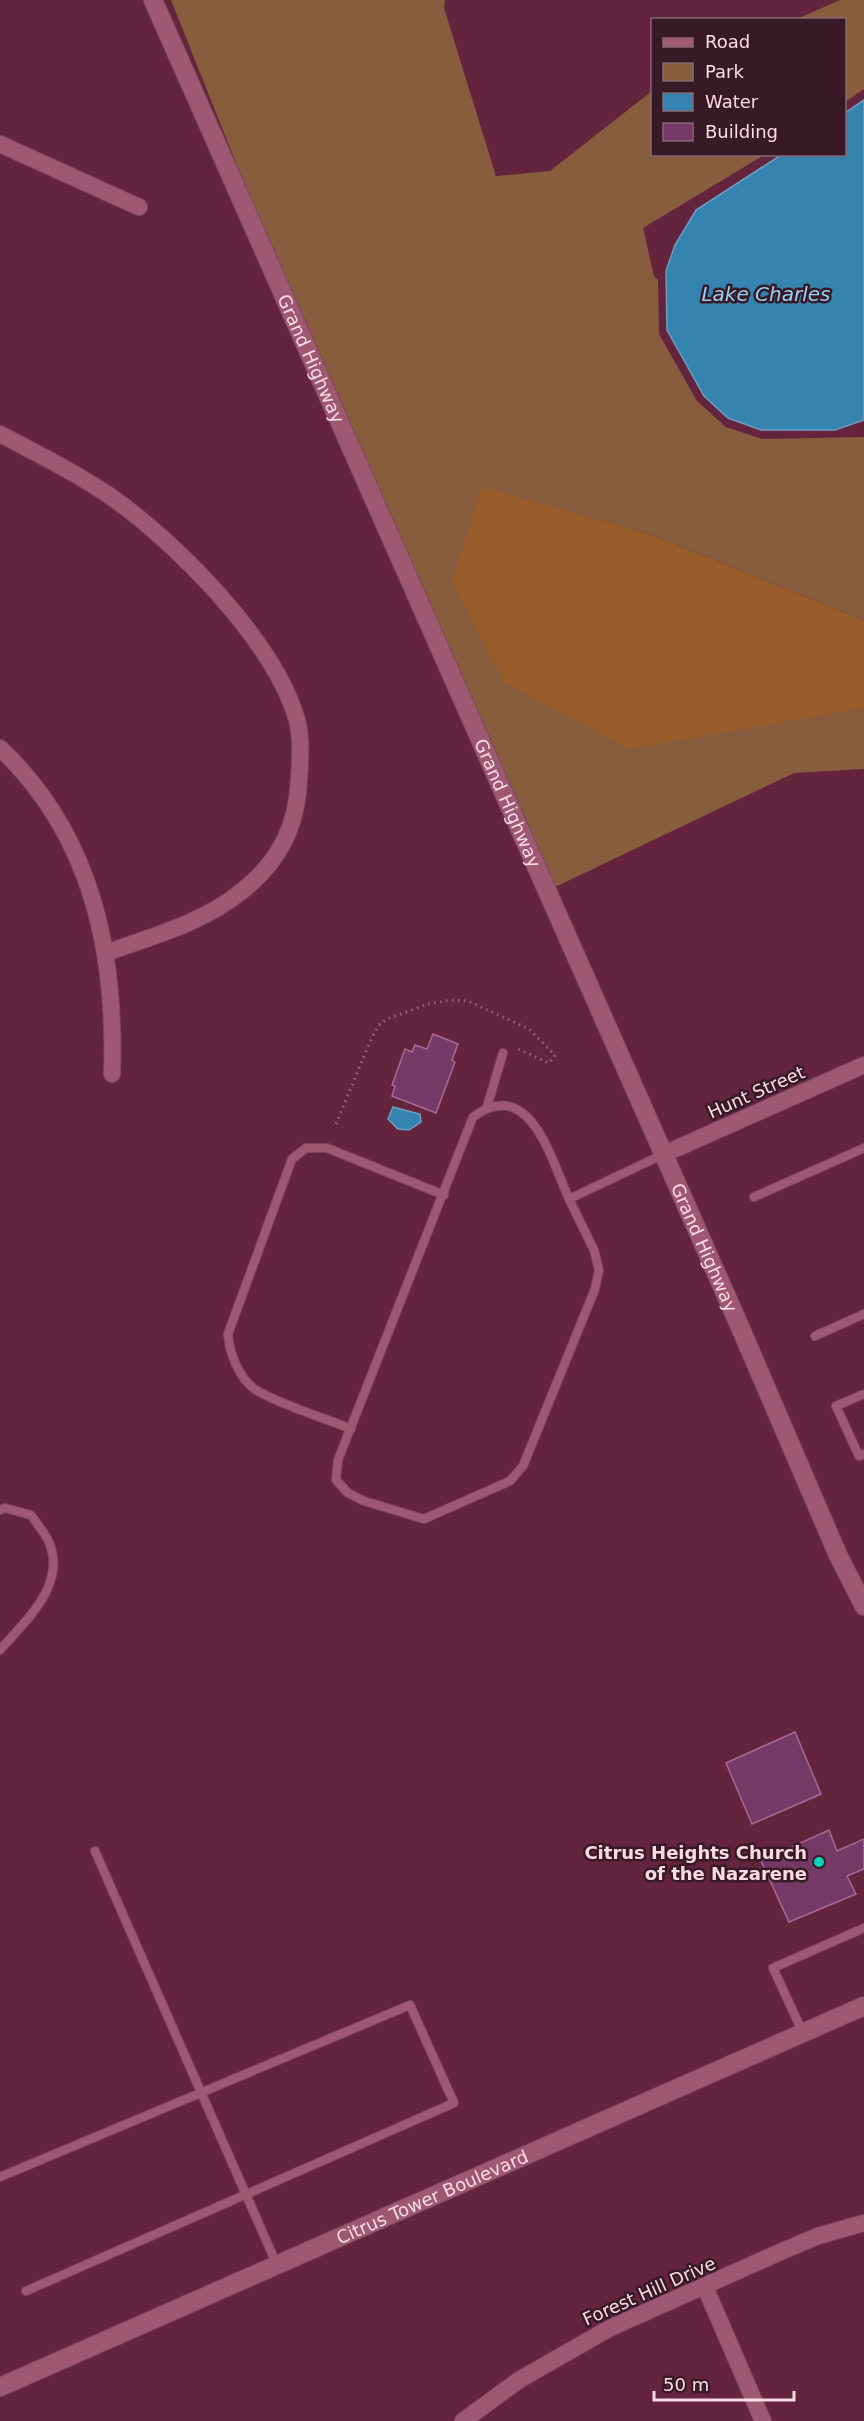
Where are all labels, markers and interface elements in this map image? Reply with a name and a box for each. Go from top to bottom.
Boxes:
legend [651,18,846,156]
text: Road [705,31,750,52]
text: Park [705,61,744,82]
text: Water [705,91,759,112]
text: Building [705,121,778,142]
water label: Lake Charles [701,282,831,306]
street label: Grand Highway [274,291,349,427]
street label: Grand Highway [471,735,546,871]
street label: Hunt Street [704,1061,808,1123]
street label: Grand Highway [667,1180,743,1315]
place label: Citrus Heights Church of the Nazarene [584,1842,807,1884]
marker: Citrus Heights Church of the Nazarene [812,1855,826,1869]
street label: Citrus Tower Boulevard [333,2145,531,2248]
street label: Forest Hill Drive [579,2252,719,2330]
scale bar [654,2364,794,2402]
text: 50 m [663,2374,709,2395]

